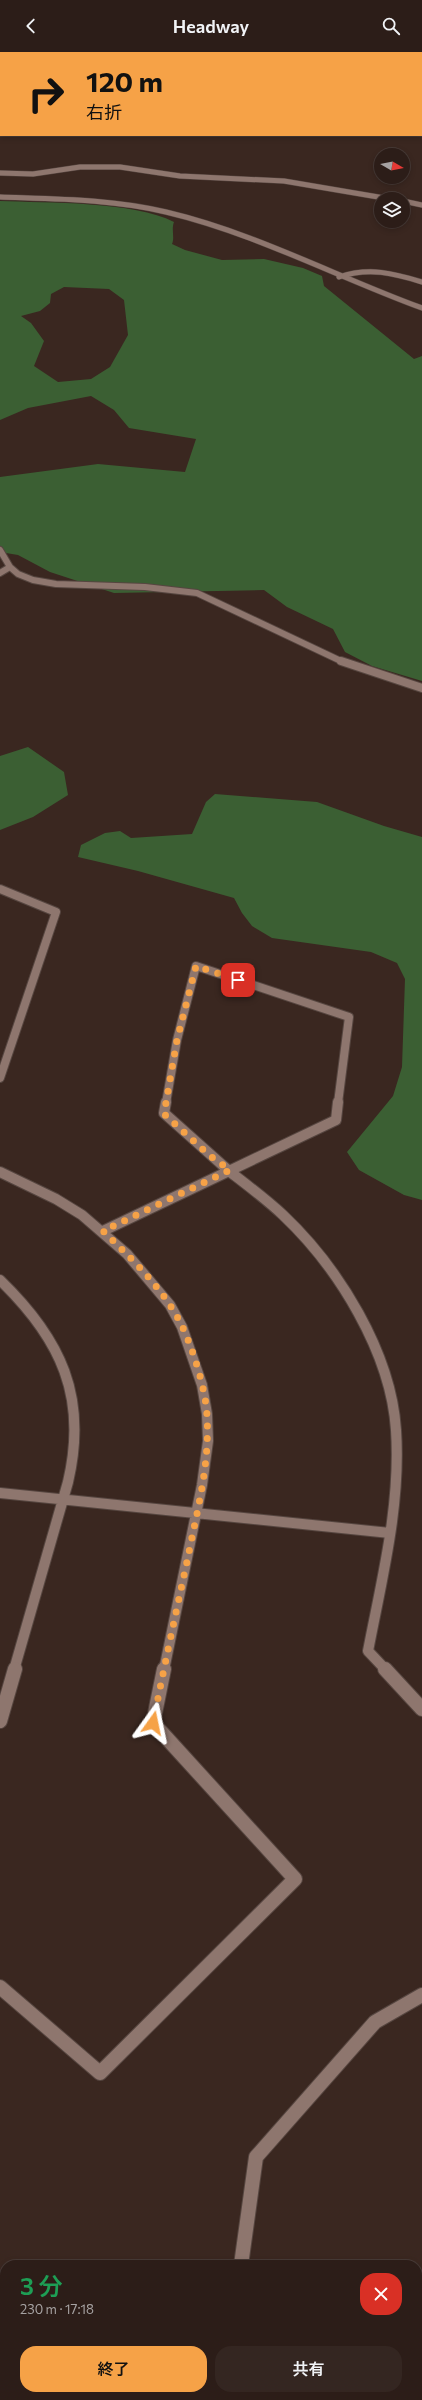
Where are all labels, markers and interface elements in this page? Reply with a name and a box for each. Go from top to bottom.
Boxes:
icon: back [20,15,42,37]
text: Headway [173,15,249,37]
icon: search [380,15,402,37]
text: 120 m [86,64,163,98]
icon: right [20,68,72,120]
text: 右折 [86,101,122,123]
north arrow [374,148,410,184]
map controls [374,148,410,228]
button: layers [374,192,410,228]
pin [221,963,255,997]
icon: arrive [227,969,249,991]
position arrow [132,1702,174,1744]
text: 3 分 [20,2271,62,2300]
button: close [360,2273,402,2315]
text: 230 m · 17:18 [20,2301,94,2317]
button: 終了 [20,2346,207,2392]
button: 共有 [215,2346,402,2392]

